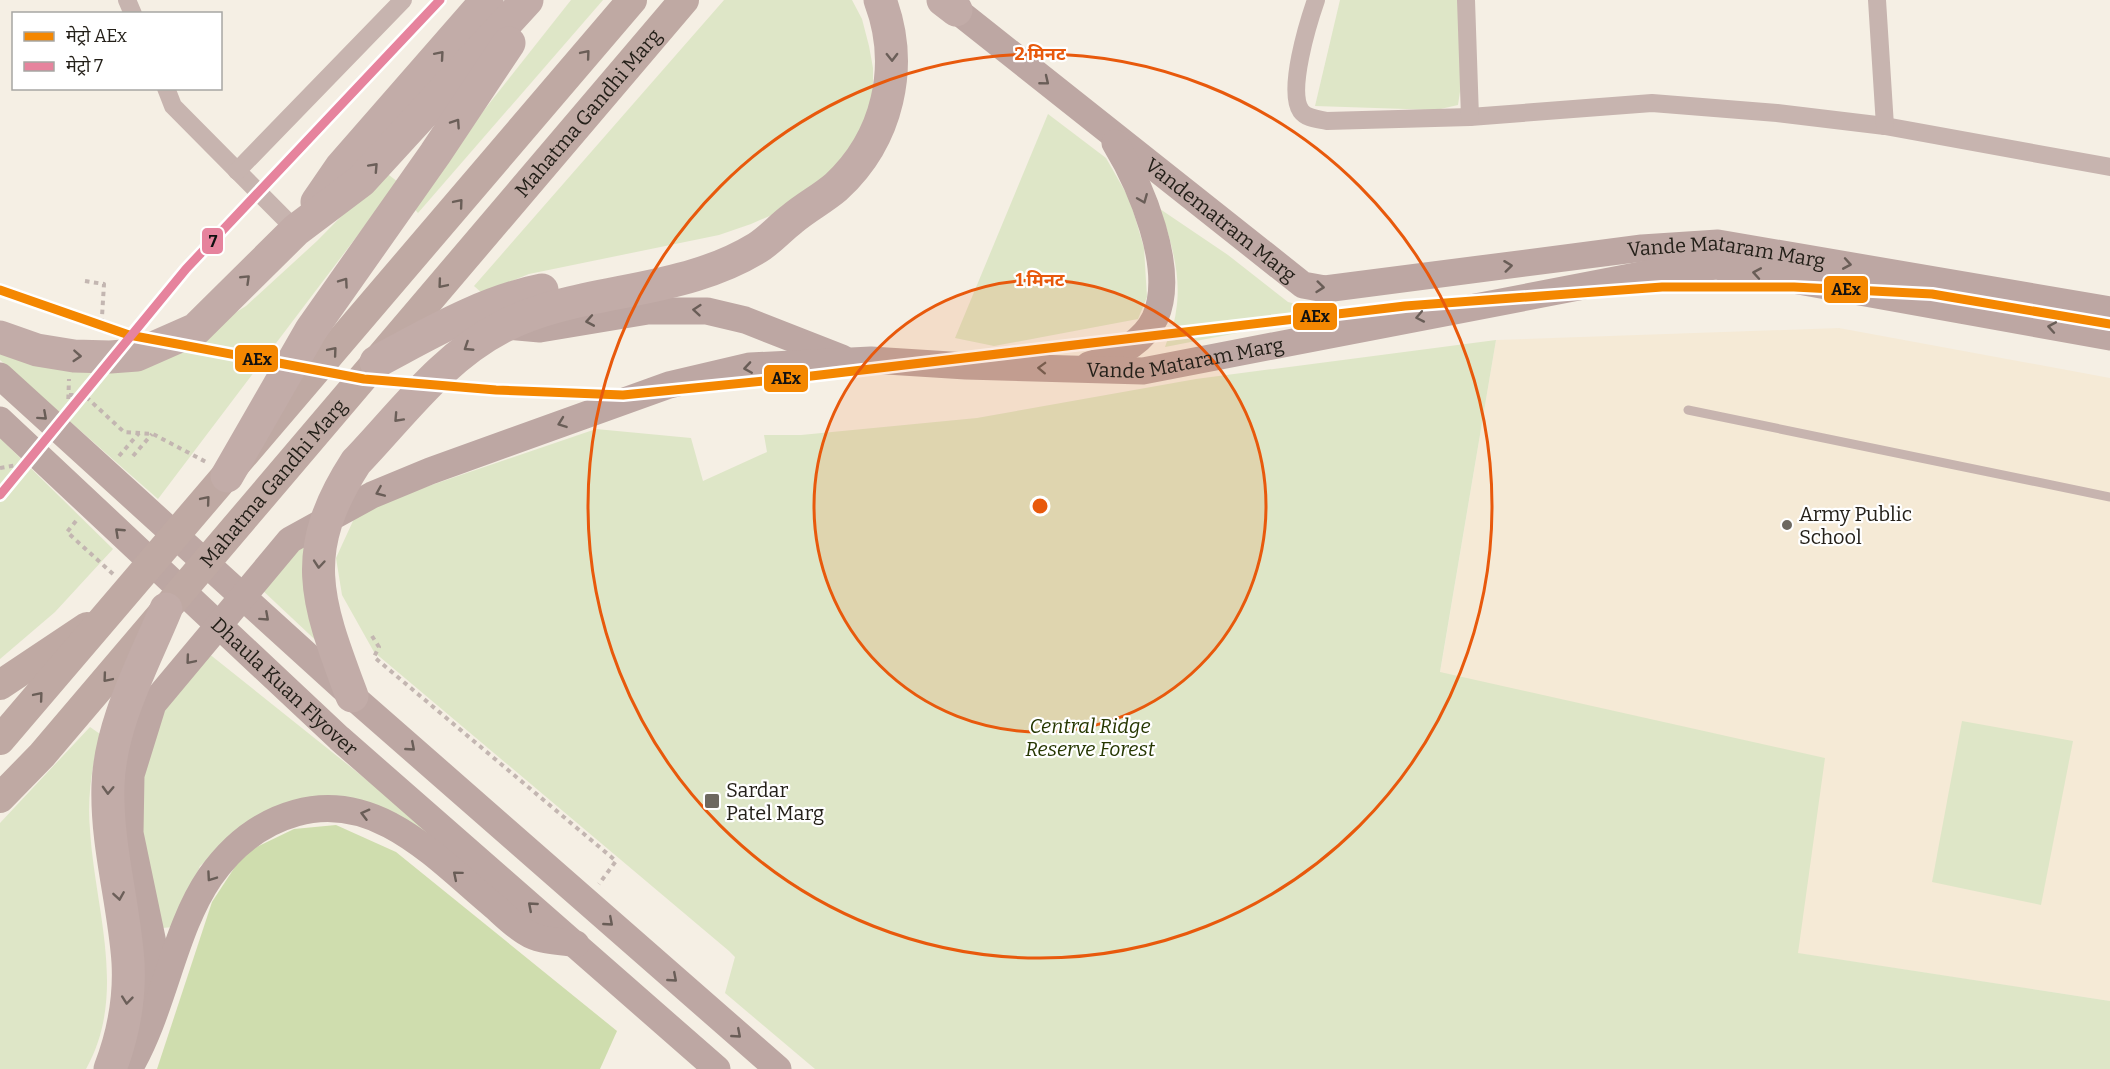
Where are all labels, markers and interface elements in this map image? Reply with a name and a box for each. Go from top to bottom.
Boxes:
legend [12,12,222,90]
street label: Mahatma Gandhi Marg [510,24,666,202]
text: मेट्रो AEx [66,25,127,47]
text: 2 मिनट [1014,43,1066,65]
one-way arrow [579,50,590,61]
one-way arrow [432,51,443,62]
one-way arrow [885,52,898,61]
text: मेट्रो 7 [66,55,103,77]
one-way arrow [1038,74,1049,85]
one-way arrow [449,118,460,129]
street label: Vandematram Marg [1140,153,1301,287]
one-way arrow [367,163,378,173]
one-way arrow [1136,193,1149,204]
one-way arrow [452,199,463,210]
line badge: 7 [201,227,224,255]
street label: Vande Mataram Marg [1626,231,1827,273]
text: 7 [209,232,218,251]
one-way arrow [1842,257,1851,269]
one-way arrow [1503,260,1512,272]
one-way arrow [1753,268,1762,280]
text: 1 मिनट [1016,269,1065,291]
line badge: AEx [1823,275,1869,304]
one-way arrow [239,276,250,287]
one-way arrow [438,277,449,288]
one-way arrow [337,278,348,289]
one-way arrow [1316,280,1325,293]
text: AEx [1831,280,1861,299]
line badge: AEx [1292,302,1338,331]
one-way arrow [693,304,702,317]
text: AEx [1300,307,1330,326]
one-way arrow [1416,310,1426,323]
one-way arrow [586,314,595,326]
one-way arrow [2048,321,2058,334]
street label: Vande Mataram Marg [1086,332,1286,383]
one-way arrow [464,340,475,351]
line badge: AEx [234,344,279,373]
one-way arrow [326,347,337,358]
one-way arrow [72,349,81,362]
text: AEx [242,350,272,369]
one-way arrow [744,361,753,373]
one-way arrow [1037,362,1046,375]
line badge: AEx [763,364,809,393]
text: AEx [771,369,801,388]
street label: Mahatma Gandhi Marg [195,394,352,572]
one-way arrow [37,409,47,420]
one-way arrow [394,411,405,421]
one-way arrow [557,416,568,429]
one-way arrow [375,485,386,497]
one-way arrow [199,496,210,507]
centre of rings [1030,496,1050,516]
place label: Army Public School [1799,502,1912,549]
marker: Army Public School [1780,518,1794,532]
one-way arrow [116,528,126,539]
one-way arrow [313,559,326,569]
one-way arrow [259,610,269,621]
street label: Dhaula Kuan Flyover [206,612,363,761]
one-way arrow [186,653,197,664]
one-way arrow [103,671,114,682]
one-way arrow [32,692,43,703]
park label: Central Ridge Reserve Forest [1025,714,1156,761]
one-way arrow [404,740,415,751]
place label: Sardar Patel Marg [726,778,824,825]
one-way arrow [102,786,114,795]
marker: Sardar Patel Marg [703,792,721,810]
one-way arrow [360,809,371,821]
one-way arrow [207,870,218,881]
one-way arrow [453,871,464,882]
one-way arrow [113,891,125,900]
one-way arrow [528,902,539,913]
one-way arrow [602,915,613,926]
one-way arrow [666,971,677,982]
one-way arrow [121,996,134,1005]
one-way arrow [730,1027,741,1038]

